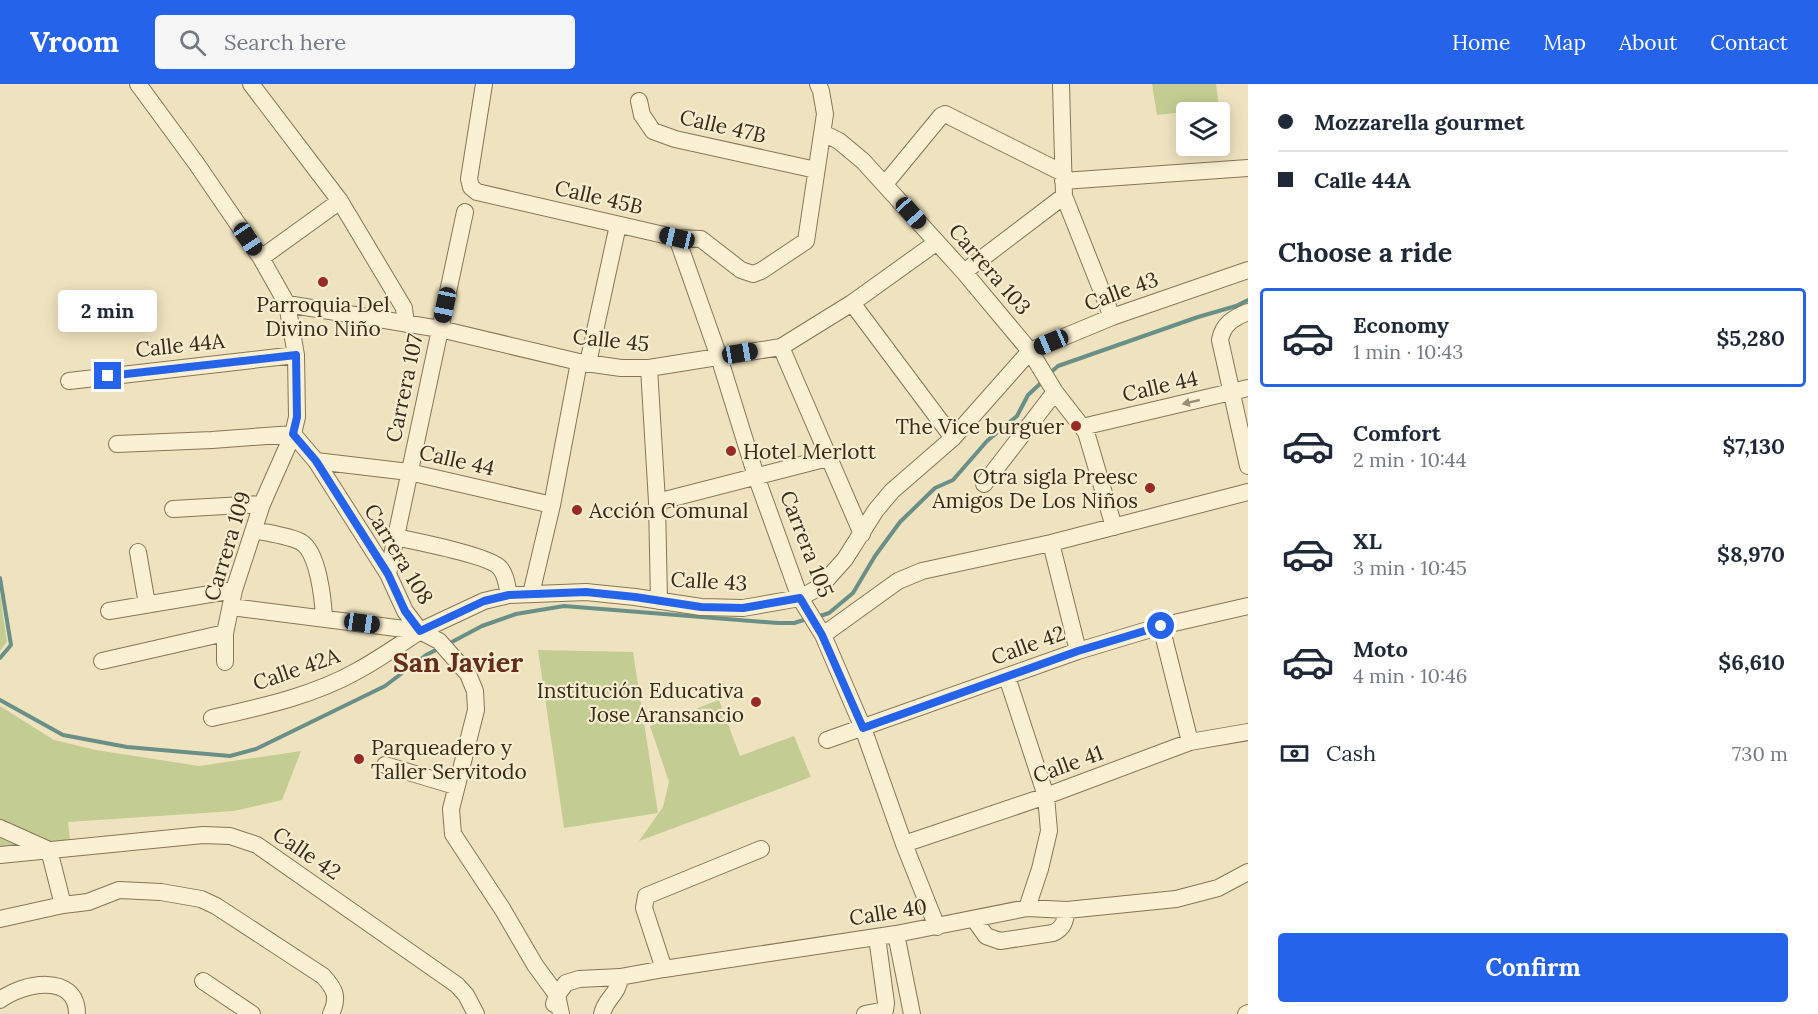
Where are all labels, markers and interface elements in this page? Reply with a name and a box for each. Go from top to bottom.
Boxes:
search box [155,15,575,69]
text: Vroom [30,24,119,60]
icon: search [176,26,209,59]
text: Search here [224,28,346,56]
text: Home [1452,29,1510,56]
text: Map [1543,29,1586,56]
text: About [1619,29,1677,56]
text: Contact [1710,29,1788,56]
map controls [1176,102,1230,156]
button: layers [1176,102,1230,156]
street label: Calle 47B [677,103,769,149]
text: Mozzarella gourmet [1314,108,1525,136]
text: Calle 44A [1314,166,1411,194]
street label: Calle 45B [552,174,646,220]
car [892,194,930,232]
street label: Carrera 103 [943,218,1037,320]
car [230,219,266,259]
car [657,225,697,251]
text: Choose a ride [1278,235,1452,269]
street label: Calle 43 [1080,265,1162,317]
marker: Parroquia Del Divino Niño [316,275,330,289]
car [432,286,458,324]
callout: 2 min [58,289,158,331]
place label: Parroquia Del Divino Niño [256,291,390,342]
text: 2 min [81,298,134,323]
icon: car [1281,311,1335,365]
text: Economy [1353,311,1449,339]
street label: Calle 45 [571,323,651,357]
text: $5,280 [1716,324,1785,352]
street label: Calle 44A [134,327,227,363]
car [1031,327,1071,357]
street label: Carrera 107 [379,331,429,445]
text: 1 min · 10:43 [1353,339,1463,364]
car [721,341,759,365]
route end [94,362,121,389]
street label: Calle 44 [1120,364,1200,408]
one-way arrow [1182,397,1200,407]
place label: The Vice burguer [895,413,1064,440]
marker: The Vice burguer [1069,419,1083,433]
icon: car [1281,419,1335,473]
text: Comfort [1353,419,1441,447]
text: $7,130 [1722,432,1785,460]
street label: Calle 44 [417,438,497,482]
place label: Hotel Merlott [743,438,877,465]
marker: Hotel Merlott [724,444,738,458]
text: 2 min · 10:44 [1353,447,1467,472]
place label: Otra sigla Preesc Amigos De Los Niños [931,463,1138,514]
marker: Otra sigla Preesc Amigos De Los Niños [1143,481,1157,495]
street label: Carrera 105 [774,487,840,601]
street label: Carrera 109 [198,488,256,604]
place label: Acción Comunal [588,497,748,524]
street label: Carrera 108 [358,499,440,609]
marker: Acción Comunal [570,503,584,517]
icon: car [1281,527,1335,581]
text: XL [1353,527,1382,555]
text: $8,970 [1717,540,1785,568]
text: 3 min · 10:45 [1353,555,1467,580]
street label: Calle 43 [670,566,748,596]
car [343,612,381,634]
route start [1147,612,1174,639]
street label: Calle 42 [987,619,1069,671]
icon: car [1281,635,1335,689]
text: Moto [1353,635,1408,663]
street label: Calle 42A [249,641,344,696]
district label: San Javier [393,645,523,679]
text: $6,610 [1718,648,1785,676]
text: 4 min · 10:46 [1353,663,1467,688]
place label: Institución Educativa Jose Aransancio [537,677,744,728]
marker: Institución Educativa Jose Aransancio [749,695,763,709]
place label: Parqueadero y Taller Servitodo [371,734,527,785]
icon: cash [1278,737,1311,770]
street label: Calle 41 [1029,739,1107,789]
text: Cash [1326,739,1376,767]
text: 730 m [1732,741,1788,766]
marker: Parqueadero y Taller Servitodo [352,752,366,766]
street label: Calle 42 [268,820,346,886]
street label: Calle 40 [847,893,929,931]
button: Confirm [1278,933,1788,1002]

